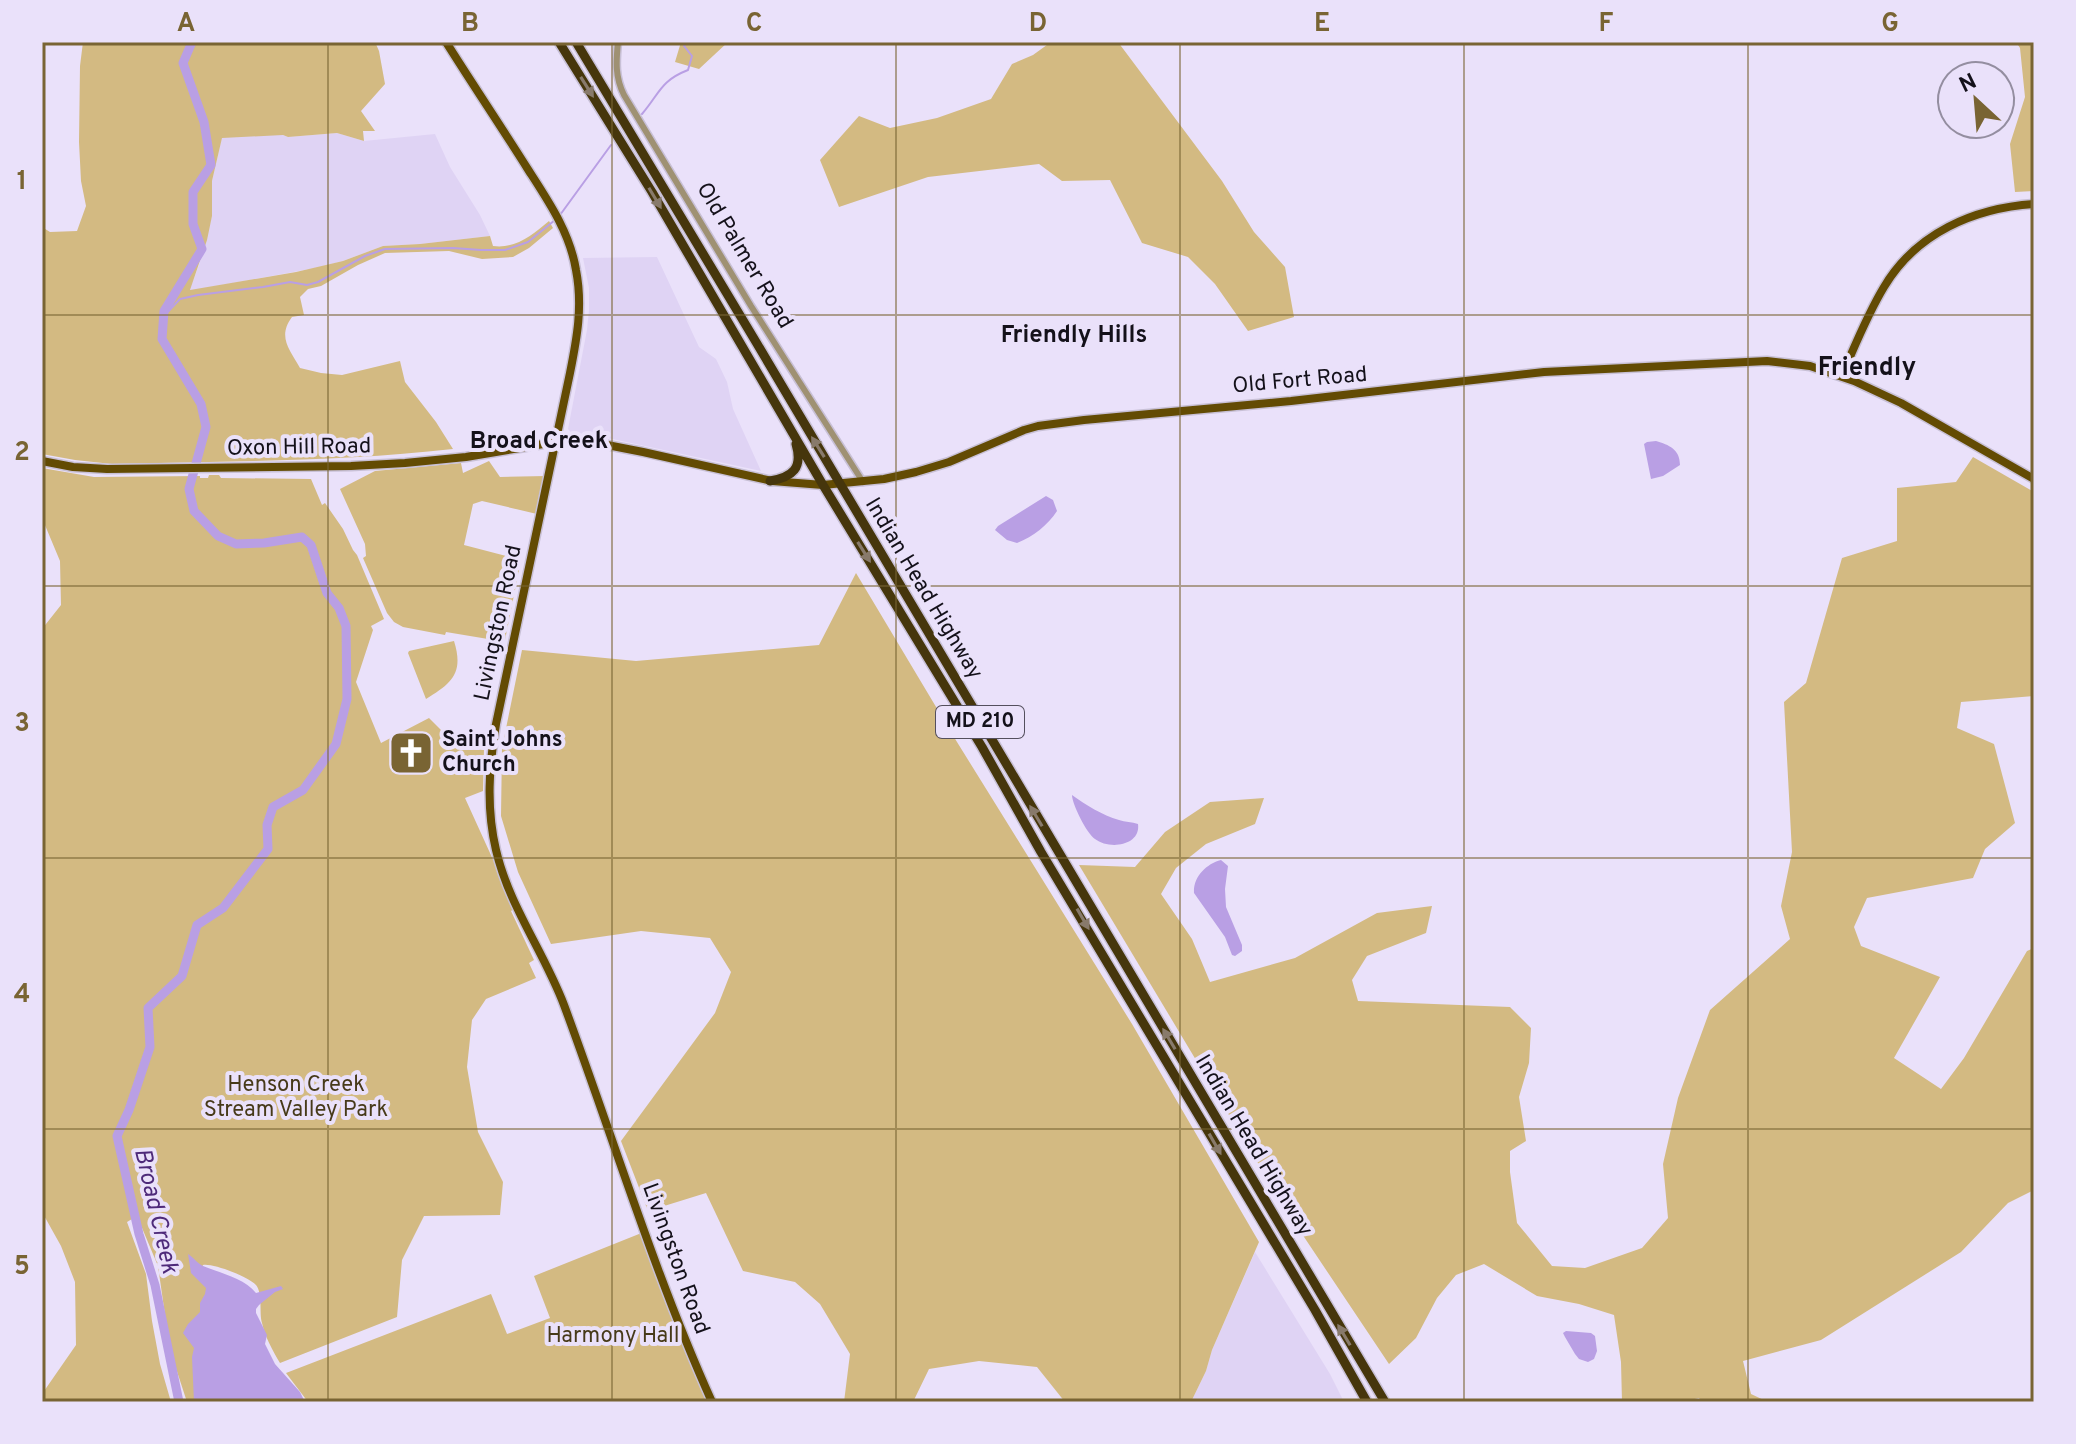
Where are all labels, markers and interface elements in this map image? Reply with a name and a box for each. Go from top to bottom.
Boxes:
text: A [177,8,195,41]
text: B [461,8,479,41]
text: C [746,8,762,41]
text: D [1029,8,1047,41]
text: E [1314,8,1330,41]
text: F [1599,8,1614,41]
text: G [1881,8,1899,41]
north arrow [1936,60,2016,140]
text: N [1955,69,1981,100]
one-way arrow [579,76,593,98]
text: 1 [17,166,27,199]
street label: Old Palmer Road [690,178,798,334]
one-way arrow [648,187,662,209]
district label: Friendly Hills [1001,321,1147,351]
district label: Friendly [1818,352,1916,385]
street label: Old Fort Road [1231,362,1369,400]
district label: Broad Creek [470,427,608,457]
street label: Oxon Hill Road [227,433,371,463]
text: 2 [14,437,30,470]
one-way arrow [811,437,826,458]
street label: Indian Head Highway [858,493,988,685]
one-way arrow [857,541,871,563]
street label: Livingston Road [469,543,529,703]
road number: MD 210 [936,706,1024,738]
text: 3 [14,708,30,741]
place label: Saint Johns Church [442,727,563,779]
church icon: Saint Johns Church [387,729,435,777]
one-way arrow [1029,805,1043,827]
one-way arrow [1076,908,1090,931]
text: 4 [14,979,30,1012]
one-way arrow [1162,1028,1176,1050]
street label: Indian Head Highway [1188,1050,1318,1242]
park label: Henson Creek Stream Valley Park [204,1072,388,1124]
one-way arrow [1208,1132,1222,1155]
water label: Broad Creek [126,1145,184,1278]
street label: Livingston Road [635,1180,715,1338]
text: 5 [14,1251,30,1284]
park label: Harmony Hall [546,1323,680,1350]
one-way arrow [1337,1324,1351,1346]

